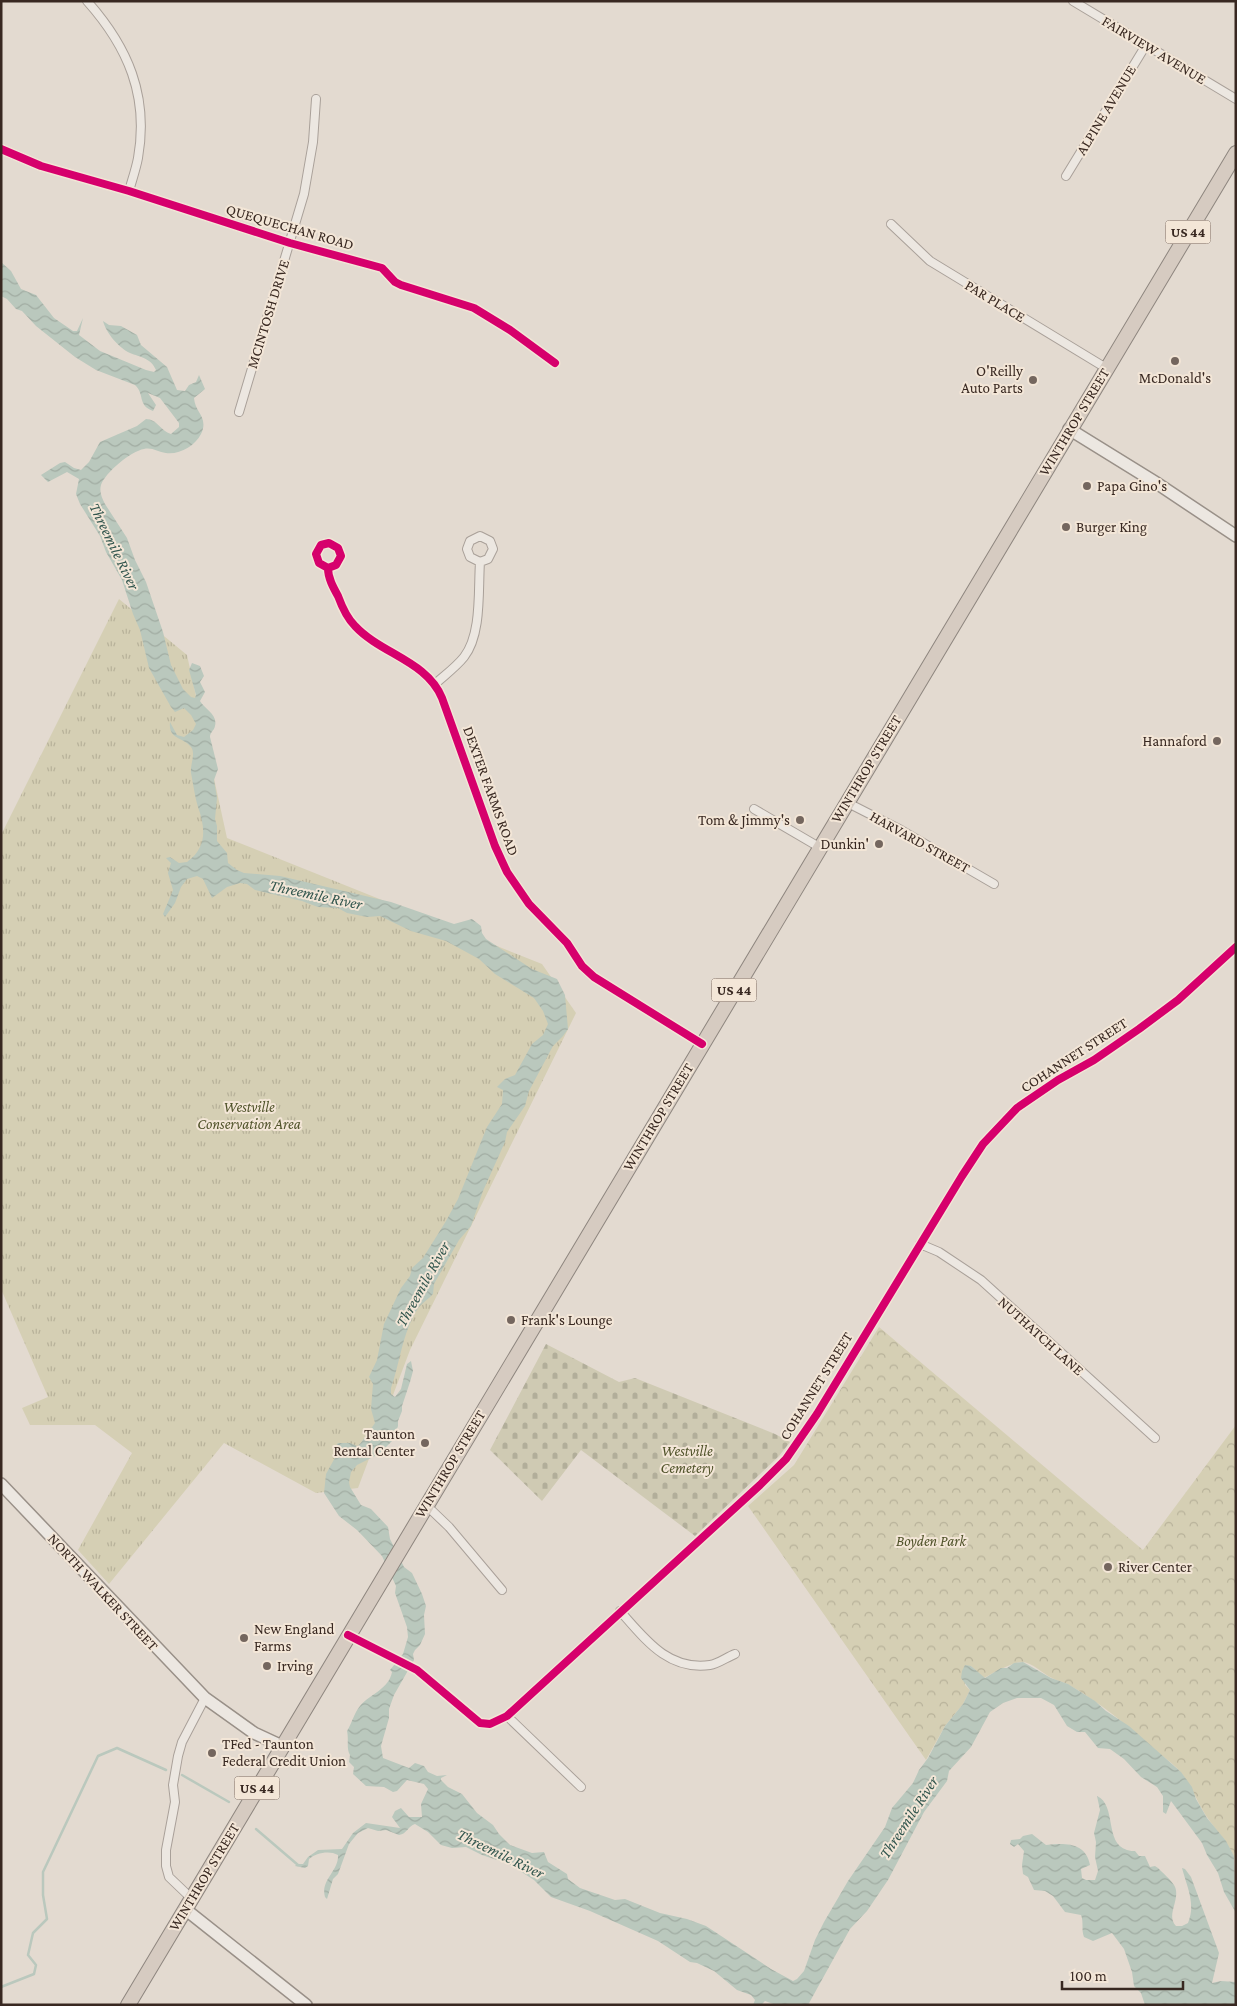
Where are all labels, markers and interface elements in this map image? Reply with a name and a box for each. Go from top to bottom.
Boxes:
street label: FAIRVIEW AVENUE [1099,13,1209,87]
street label: ALPINE AVENUE [1073,62,1139,158]
street label: QUEQUECHAN ROAD [224,201,356,253]
road number: US 44 [1166,220,1210,243]
street label: MCINTOSH DRIVE [244,258,292,370]
street label: PAR PLACE [962,277,1028,325]
marker: McDonald's [1169,355,1181,367]
place label: O'Reilly Auto Parts [961,363,1023,396]
street label: WINTHROP STREET [1036,365,1112,479]
place label: McDonald's [1139,370,1211,386]
marker: O'Reilly Auto Parts [1027,374,1039,386]
place label: Papa Gino's [1097,478,1167,495]
marker: Papa Gino's [1081,480,1093,492]
water label: Threemile River [86,500,143,593]
place label: Burger King [1076,519,1147,536]
marker: Burger King [1060,521,1072,533]
street label: WINTHROP STREET [828,712,904,826]
street label: DEXTER FARMS ROAD [460,724,522,858]
place label: Hannaford [1142,733,1207,749]
marker: Hannaford [1211,735,1223,747]
street label: HARVARD STREET [867,808,973,876]
place label: Tom & Jimmy's [698,812,790,829]
marker: Tom & Jimmy's [794,814,806,826]
place label: Dunkin' [820,836,869,852]
marker: Dunkin' [873,838,885,850]
water label: Threemile River [268,876,364,913]
road number: US 44 [712,978,756,1002]
street label: COHANNET STREET [1018,1015,1130,1095]
street label: WINTHROP STREET [620,1060,696,1174]
park label: Westville Conservation Area [197,1099,301,1132]
water label: Threemile River [392,1239,453,1330]
street label: NUTHATCH LANE [995,1294,1087,1378]
place label: Frank's Lounge [521,1312,613,1329]
marker: Frank's Lounge [505,1314,517,1326]
street label: COHANNET STREET [776,1329,856,1443]
street label: WINTHROP STREET [412,1407,488,1521]
place label: Taunton Rental Center [333,1426,416,1459]
marker: Taunton Rental Center [419,1437,431,1449]
park label: Westville Cemetery [660,1443,714,1477]
street label: NORTH WALKER STREET [45,1530,161,1654]
park label: Boyden Park [896,1533,967,1550]
place label: River Center [1118,1559,1193,1575]
marker: River Center [1102,1561,1114,1573]
place label: New England Farms [254,1621,335,1654]
marker: New England Farms [238,1632,250,1644]
place label: Irving [277,1658,313,1675]
marker: Irving [261,1660,273,1672]
place label: TFed - Taunton Federal Credit Union [222,1736,346,1769]
marker: TFed - Taunton Federal Credit Union [206,1747,218,1759]
water label: Threemile River [876,1773,941,1861]
road number: US 44 [234,1776,280,1800]
street label: WINTHROP STREET [166,1820,242,1934]
water label: Threemile River [455,1825,547,1882]
scale bar [1062,1958,1183,1990]
text: 100 m [1070,1968,1107,1984]

